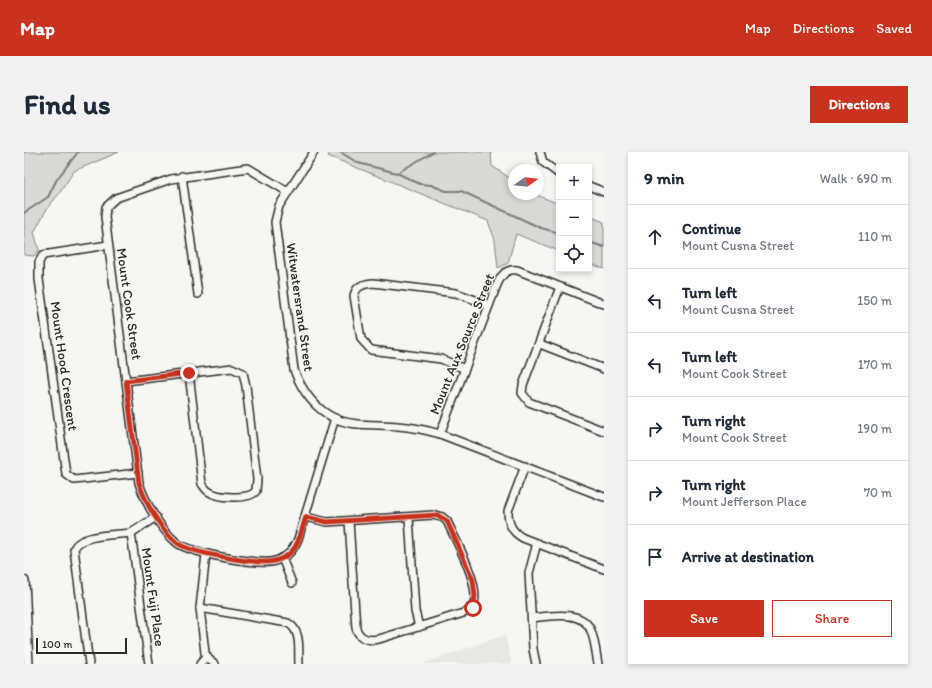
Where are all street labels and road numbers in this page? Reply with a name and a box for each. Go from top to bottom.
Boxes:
street label: Witwatersrand Street [283,242,317,372]
street label: Mount Cook Street [113,247,145,361]
street label: Mount Aux Source Street [426,271,498,417]
street label: Mount Hood Crescent [46,300,82,432]
street label: Mount Fuji Place [138,547,168,648]

